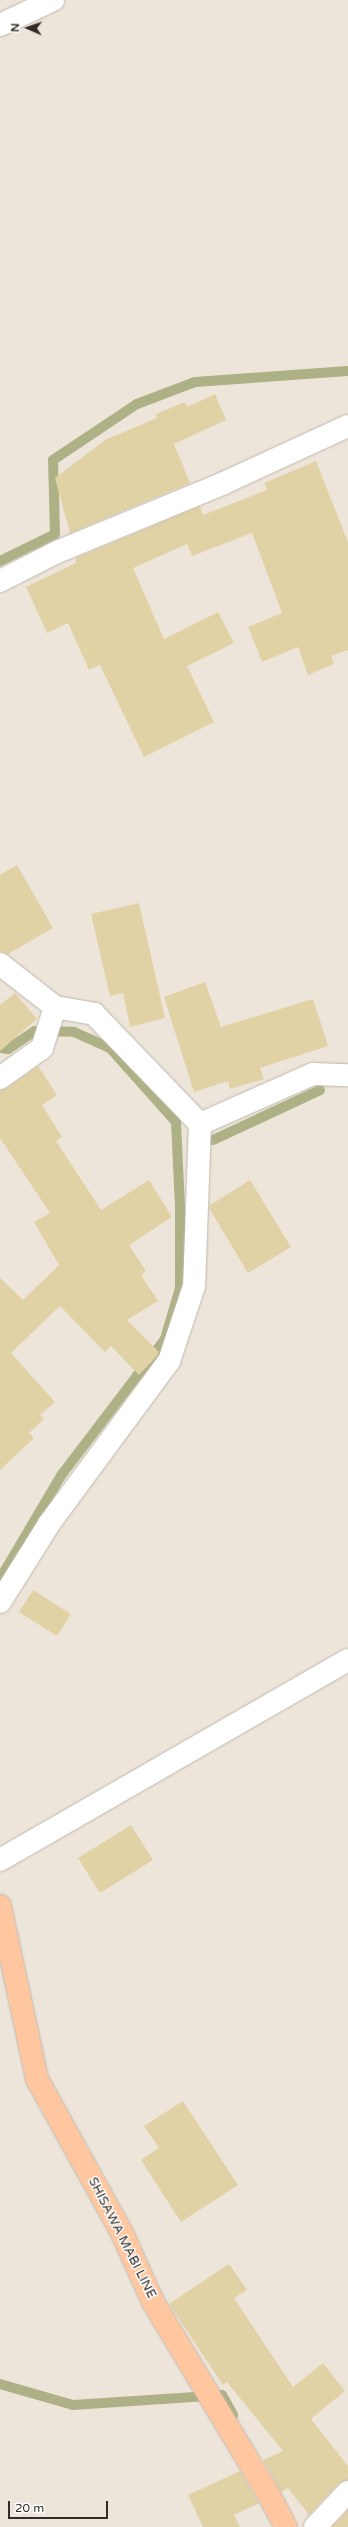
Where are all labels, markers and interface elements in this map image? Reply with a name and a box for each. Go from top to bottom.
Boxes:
north arrow [8,8,48,48]
text: N [9,23,22,32]
street label: SHISAWA MABI LINE [85,2175,159,2301]
scale bar [10,2493,110,2519]
text: 20 m [15,2501,44,2515]

